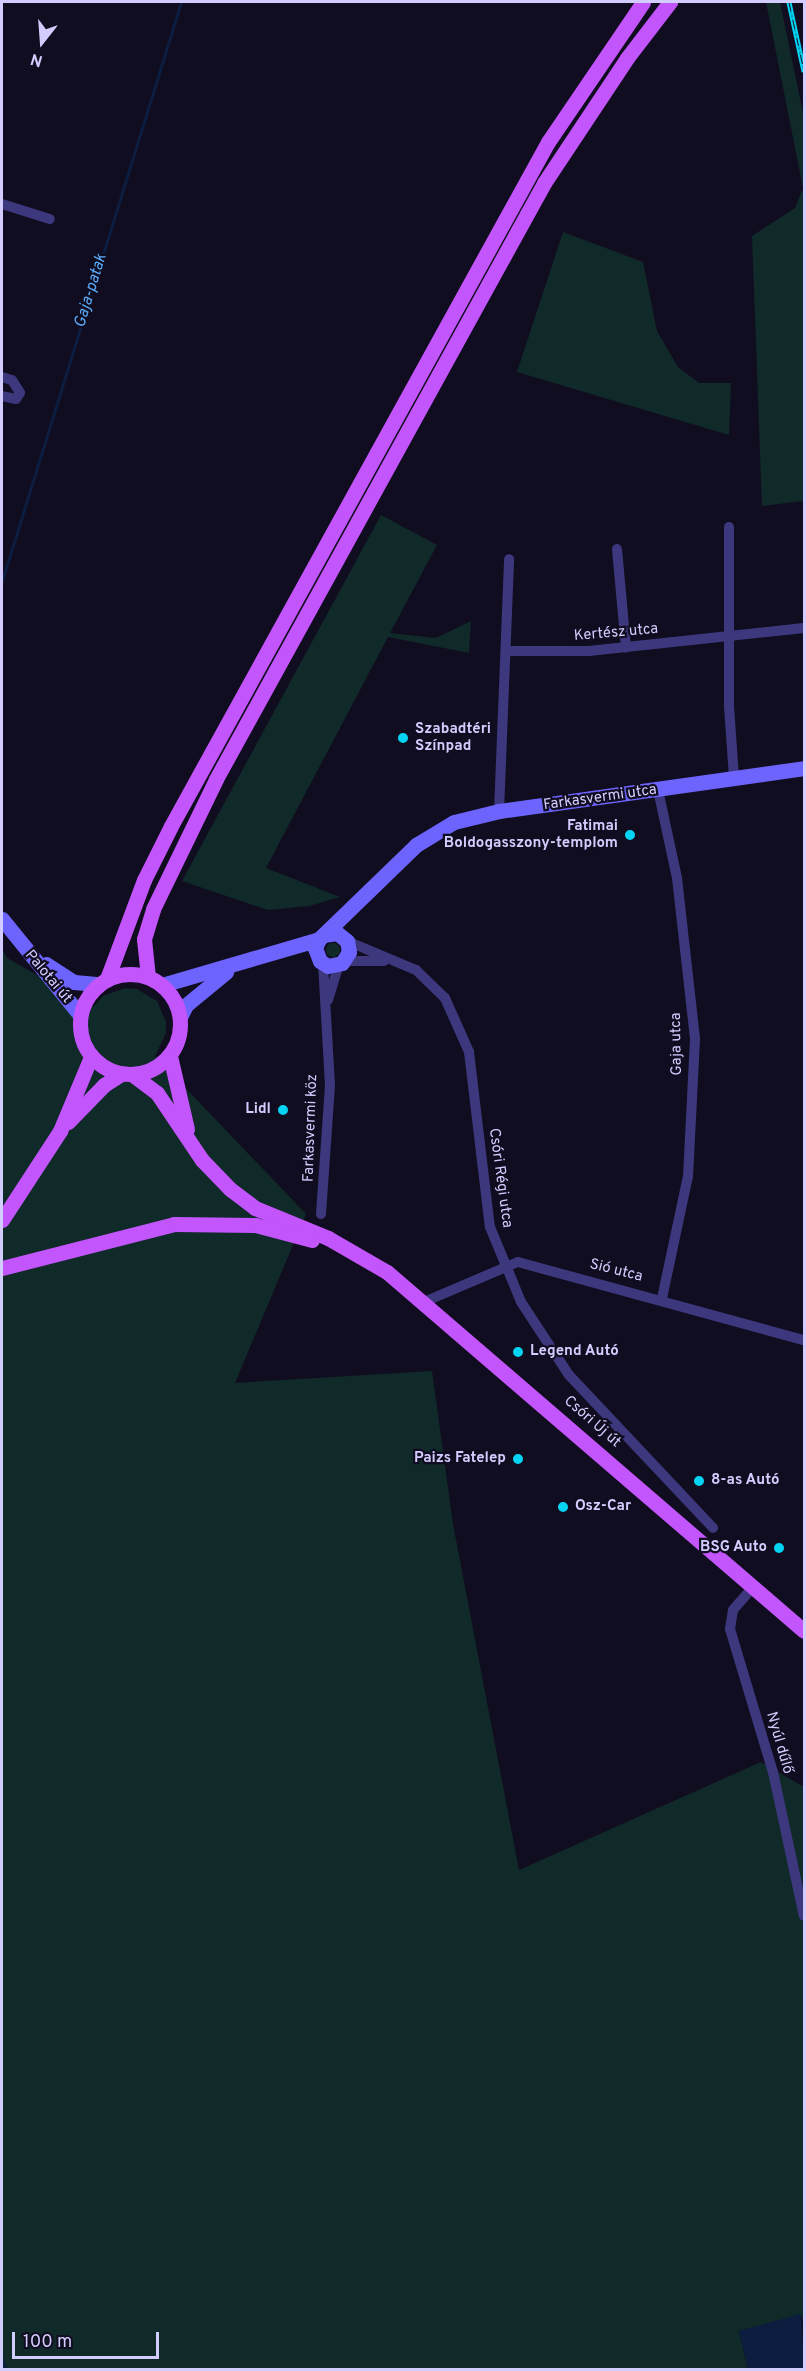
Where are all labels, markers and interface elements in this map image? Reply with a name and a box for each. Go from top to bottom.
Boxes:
north arrow [12,12,72,72]
text: N [28,48,45,70]
water label: Gaja-patak [71,252,111,330]
street label: Kertész utca [573,620,659,646]
place label: Szabadtéri Színpad [415,720,491,755]
marker: Szabadtéri Színpad [396,731,410,745]
street label: Farkasvermi utca [542,781,658,815]
place label: Fatimai Boldogasszony-templom [444,817,618,852]
marker: Fatimai Boldogasszony-templom [623,828,637,842]
street label: Palotai út [21,947,75,1007]
street label: Gaja utca [667,1012,687,1076]
street label: Farkasvermi köz [300,1074,322,1182]
place label: Lidl [245,1101,271,1119]
marker: Lidl [276,1103,290,1117]
street label: Csóri Régi utca [484,1127,516,1229]
street label: Sió utca [588,1256,644,1286]
place label: Legend Autó [530,1343,619,1361]
marker: Legend Autó [511,1345,525,1359]
street label: Csóri Új út [560,1392,624,1452]
place label: Paizs Fatelep [414,1450,506,1468]
marker: Paizs Fatelep [511,1452,525,1466]
place label: 8-as Autó [711,1472,780,1490]
marker: 8-as Autó [692,1474,706,1488]
place label: Osz-Car [575,1498,631,1516]
marker: Osz-Car [556,1500,570,1514]
place label: BSG Auto [699,1539,767,1557]
marker: BSG Auto [772,1541,786,1555]
street label: Nyúl dűlő [762,1710,796,1776]
scale bar [15,2320,162,2358]
text: 100 m [23,2331,72,2354]

